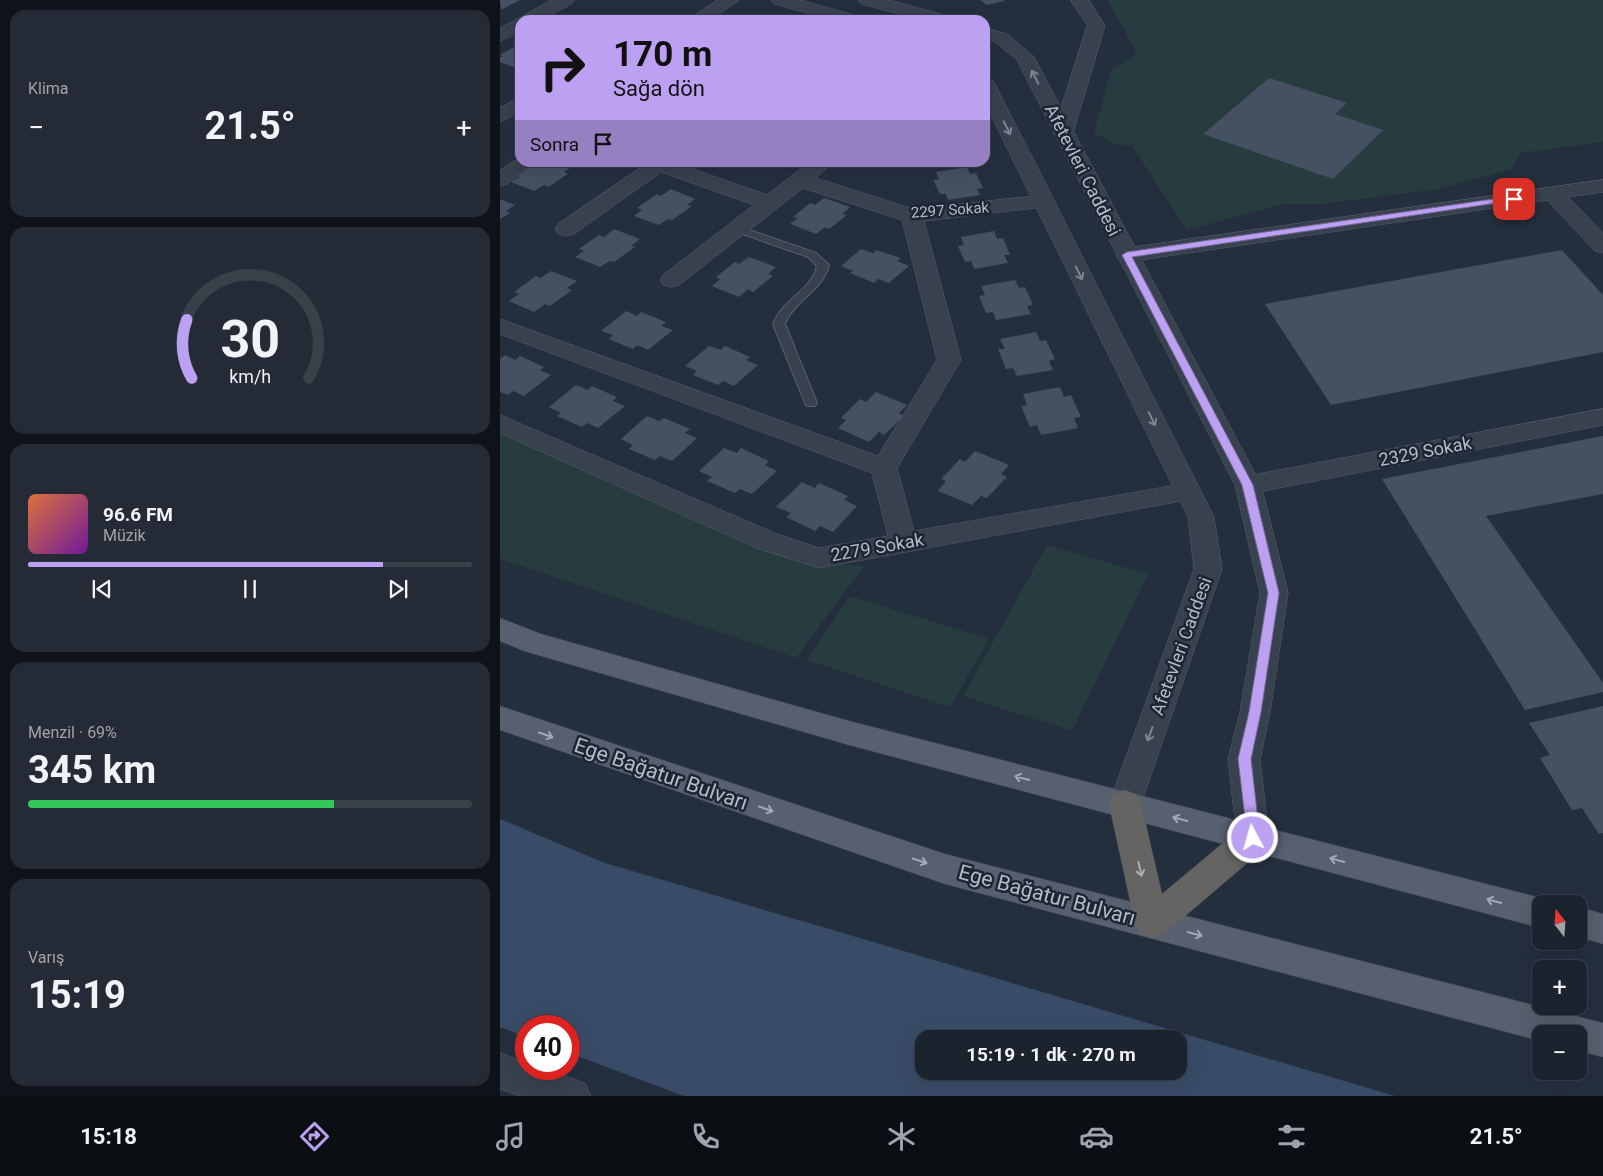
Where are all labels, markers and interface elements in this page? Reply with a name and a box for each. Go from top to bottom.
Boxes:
text: 170 m [613,34,712,75]
icon: right [530,35,595,100]
one-way arrow [1030,70,1040,85]
text: Sağa dön [613,76,705,101]
text: Klima [28,79,69,98]
street label: Afetevleri Caddesi [1041,101,1125,239]
text: 21.5° [204,104,296,148]
text: − [28,111,44,144]
text: + [456,111,472,144]
one-way arrow [1003,120,1012,135]
icon: arrive [589,130,617,158]
text: Sonra [530,133,579,156]
pin [1493,178,1535,220]
icon: arrive [1500,185,1528,213]
street label: 2297 Sokak [910,198,990,222]
one-way arrow [1075,265,1084,280]
text: 30 [220,309,280,370]
text: km/h [229,366,271,387]
one-way arrow [1147,411,1157,426]
street label: 2329 Sokak [1377,432,1474,470]
text: 96.6 FM [103,503,173,526]
text: Müzik [103,526,146,545]
street label: 2279 Sokak [829,528,926,565]
street label: Afetevleri Caddesi [1146,574,1216,718]
icon: previous [88,575,116,603]
icon: pause [236,575,264,603]
icon: next [384,575,412,603]
text: Menzil · 69% [28,723,117,742]
one-way arrow [1145,726,1154,741]
one-way arrow [537,731,553,740]
street label: Ege Bağatur Bulvarı [571,733,751,815]
text: 345 km [28,748,156,792]
one-way arrow [1015,773,1031,782]
one-way arrow [758,805,773,814]
position arrow [1226,811,1278,863]
one-way arrow [1172,814,1188,823]
one-way arrow [1329,854,1345,864]
one-way arrow [912,857,927,866]
street label: Ege Bağatur Bulvarı [956,860,1138,930]
one-way arrow [1135,861,1145,877]
one-way arrow [1487,895,1503,905]
north arrow [1532,895,1588,950]
map controls [1532,895,1587,1080]
one-way arrow [1187,930,1203,939]
text: Varış [28,948,64,967]
button: + [1532,960,1587,1015]
text: 15:19 [28,973,126,1017]
speed limit sign: 40 [515,1015,580,1080]
button: − [1532,1025,1587,1080]
text: 15:19 · 1 dk · 270 m [966,1043,1136,1066]
icon: directions [297,1119,332,1154]
icon: music [493,1119,528,1154]
icon: phone [688,1119,723,1154]
icon: climate [884,1119,919,1154]
icon: car [1079,1119,1114,1154]
icon: filters [1274,1119,1309,1154]
text: 15:18 [80,1124,137,1149]
text: 21.5° [1470,1124,1523,1149]

